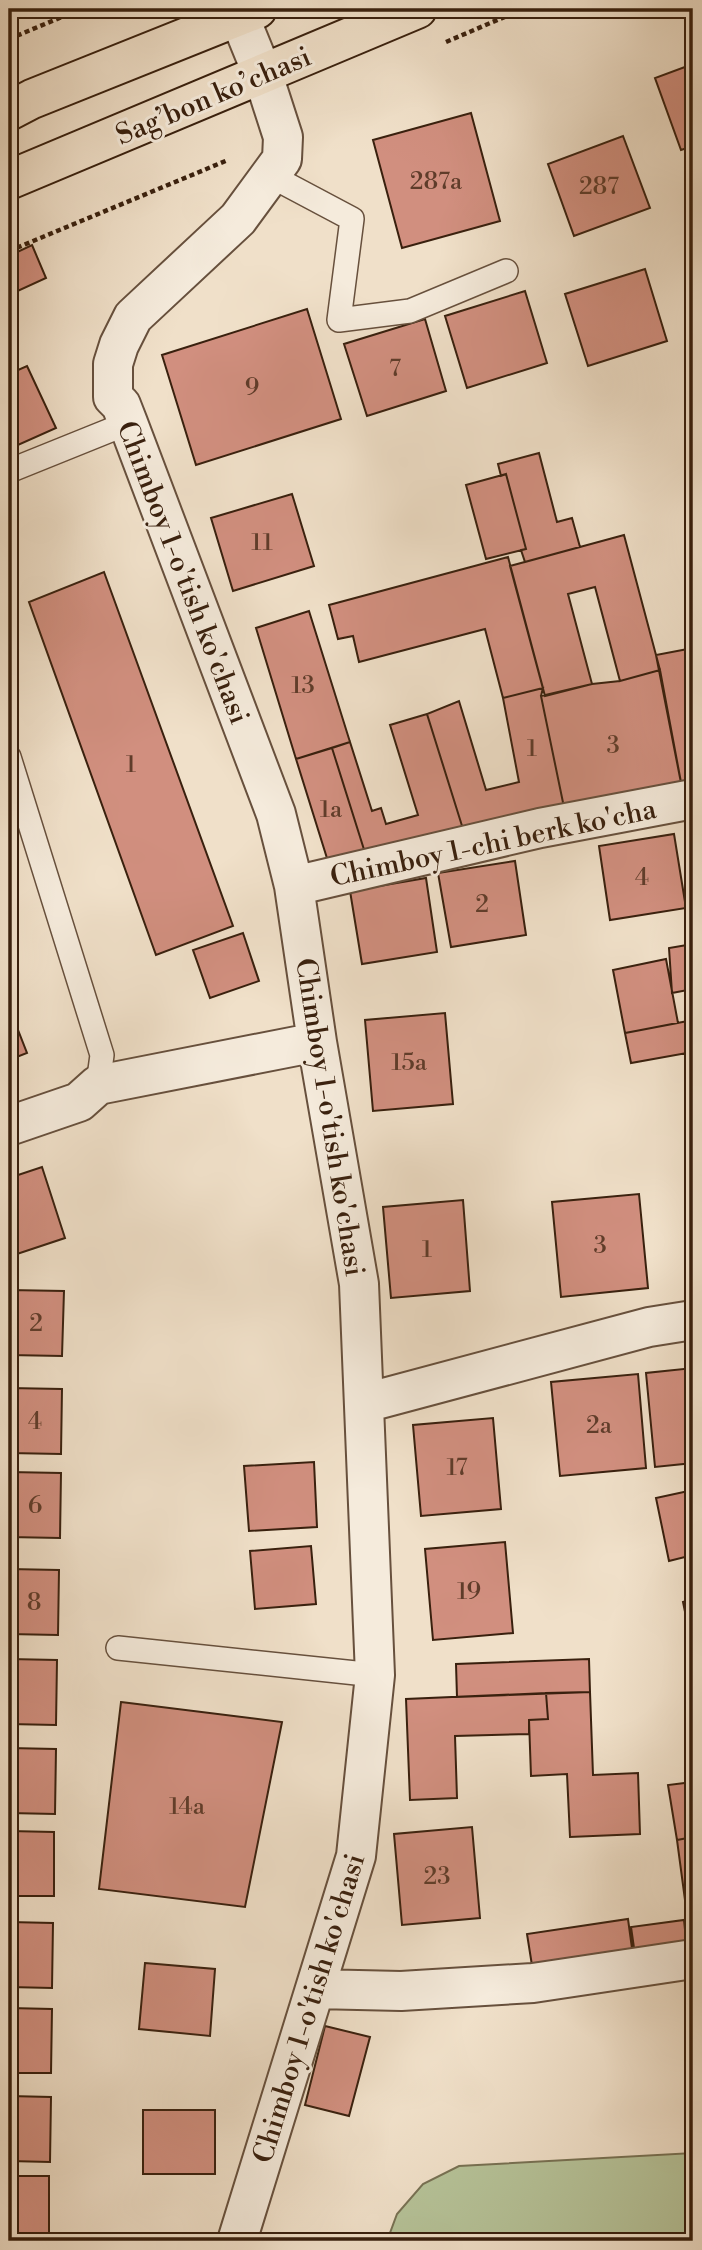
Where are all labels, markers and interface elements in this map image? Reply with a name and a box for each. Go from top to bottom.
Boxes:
street label: Sag’bon ko’chasi [111,39,317,153]
house number: 287a [410,167,463,197]
house number: 287 [579,172,619,202]
house number: 7 [389,354,401,384]
house number: 9 [245,373,259,403]
street label: Chimboy 1-o'tish ko'chasi [109,416,257,729]
house number: 11 [251,528,273,558]
house number: 13 [291,671,315,701]
house number: 3 [606,731,620,761]
house number: 1 [527,734,538,764]
house number: 1 [126,750,137,780]
street label: Chimboy 1-chi berk ko'cha [327,792,660,895]
house number: 1a [320,795,343,825]
house number: 4 [635,863,649,893]
house number: 2 [475,890,489,920]
street label: Chimboy 1-o'tish ko'chasi [287,956,372,1279]
house number: 15a [391,1048,428,1078]
house number: 3 [593,1231,607,1261]
house number: 1 [422,1235,433,1265]
house number: 2 [29,1309,43,1339]
house number: 4 [28,1407,42,1437]
house number: 2a [586,1411,613,1441]
house number: 17 [446,1453,468,1483]
house number: 6 [28,1491,42,1521]
house number: 19 [457,1577,481,1607]
house number: 8 [27,1588,41,1618]
house number: 14a [169,1792,206,1822]
street label: Chimboy 1-o'tish ko'chasi [246,1849,373,2167]
house number: 23 [424,1862,450,1892]

